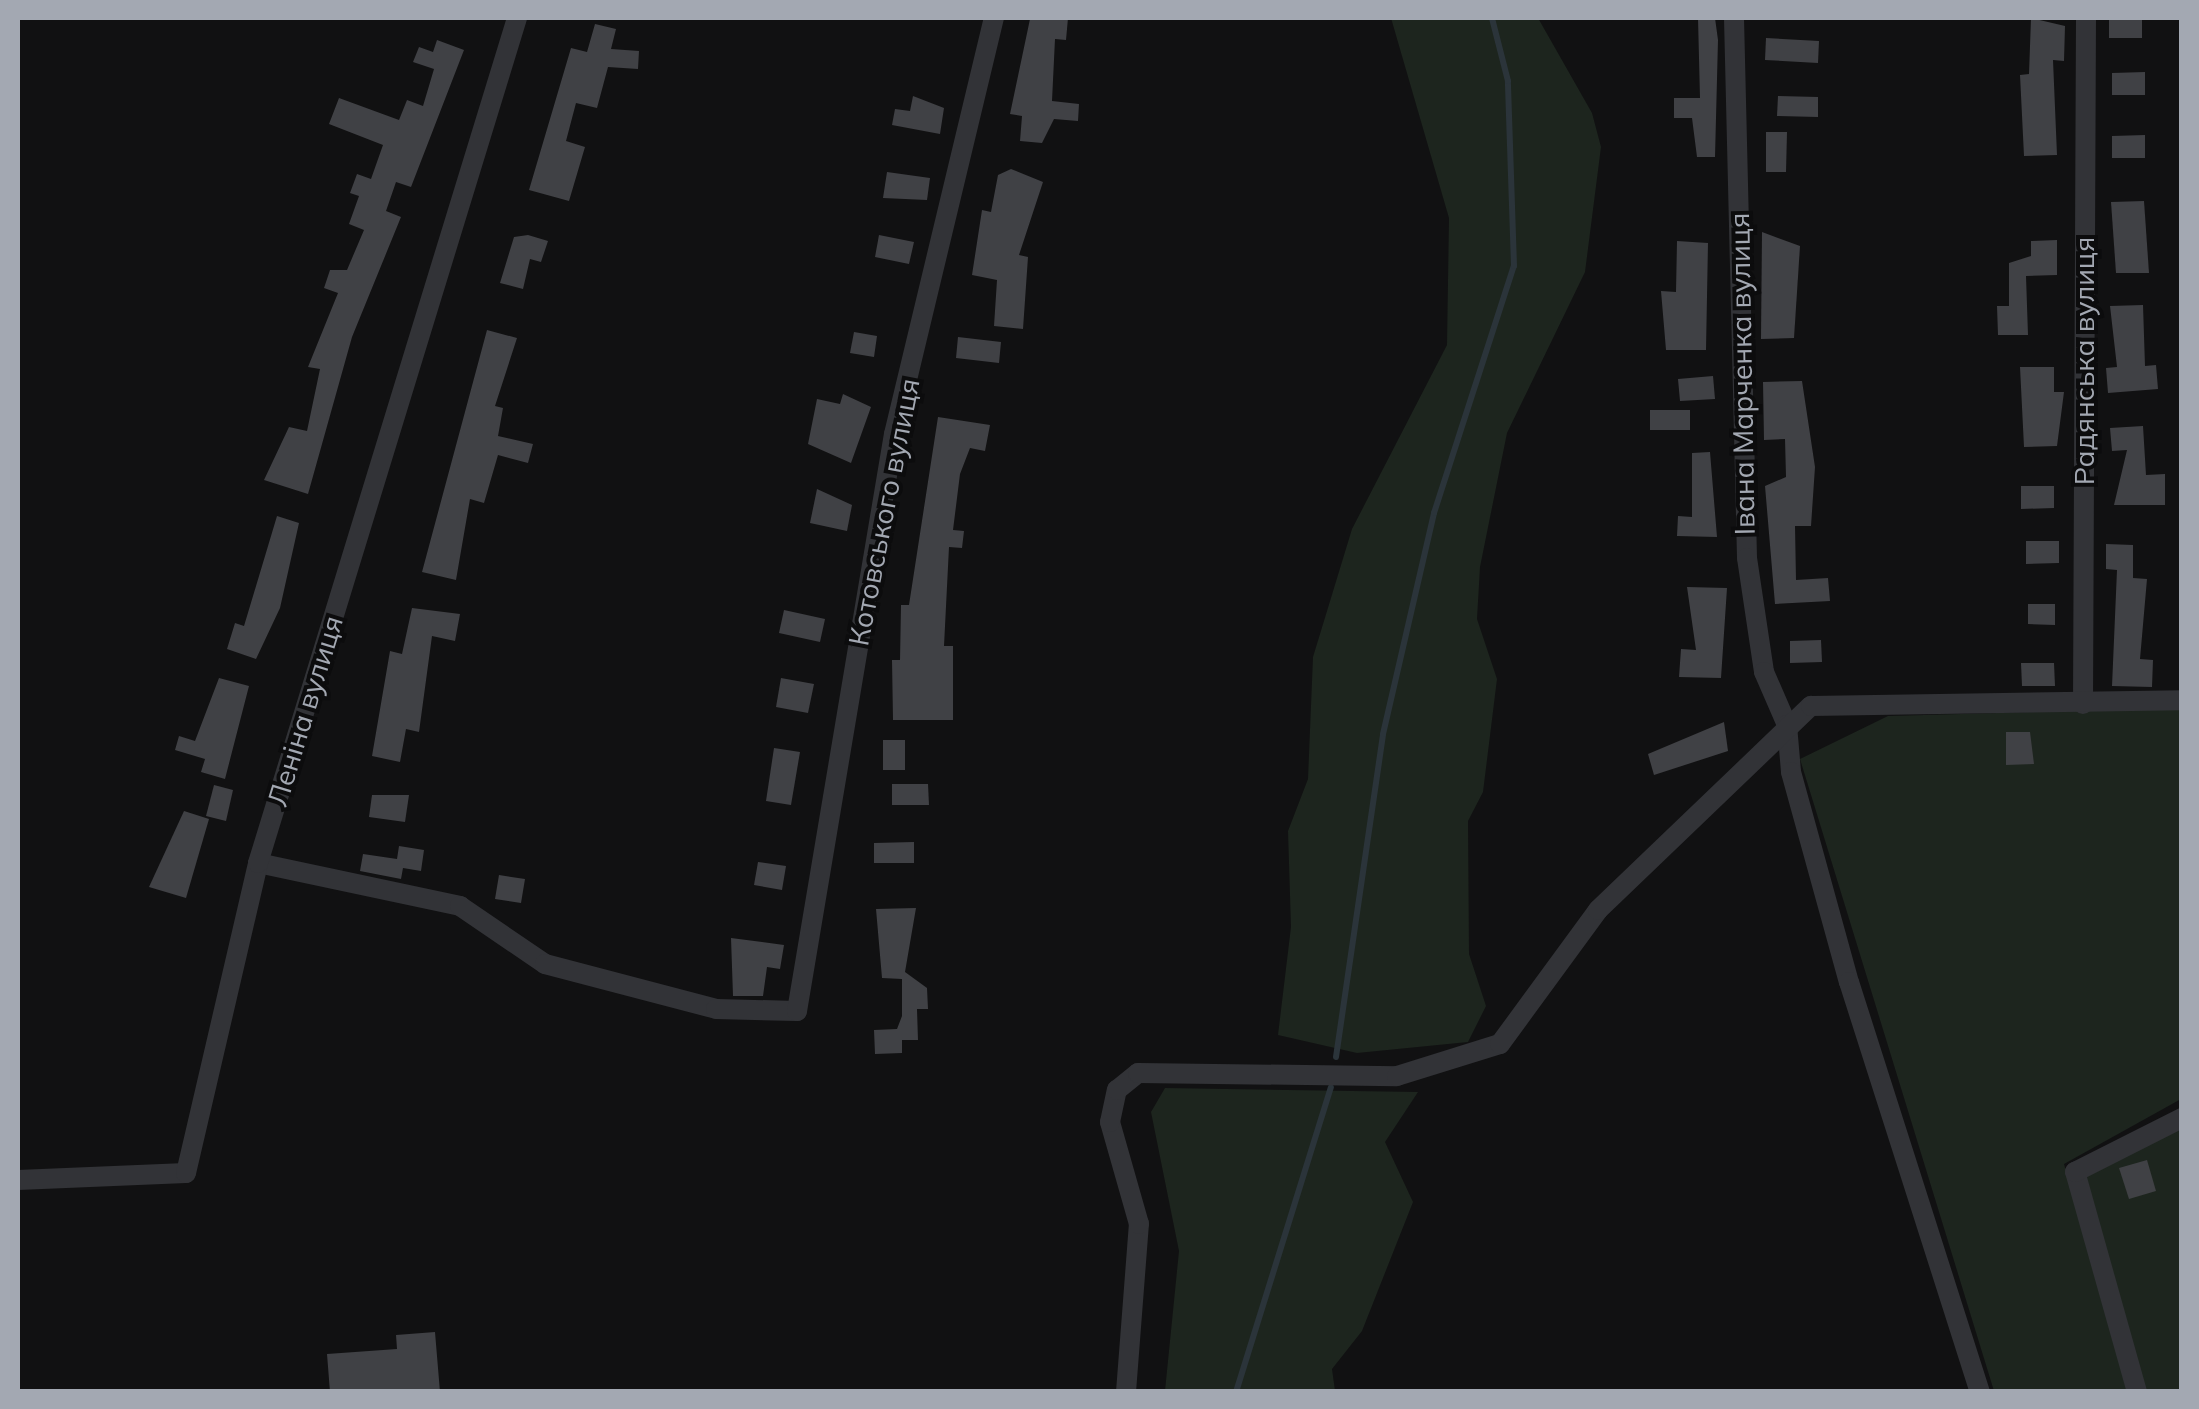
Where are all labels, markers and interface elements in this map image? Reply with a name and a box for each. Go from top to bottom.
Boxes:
street label: Івана Марченка вулиця [1722,213,1762,535]
street label: Радянська вулиця [2067,237,2101,485]
street label: Котовського вулиця [842,376,926,648]
street label: Леніна вулиця [260,612,350,810]

